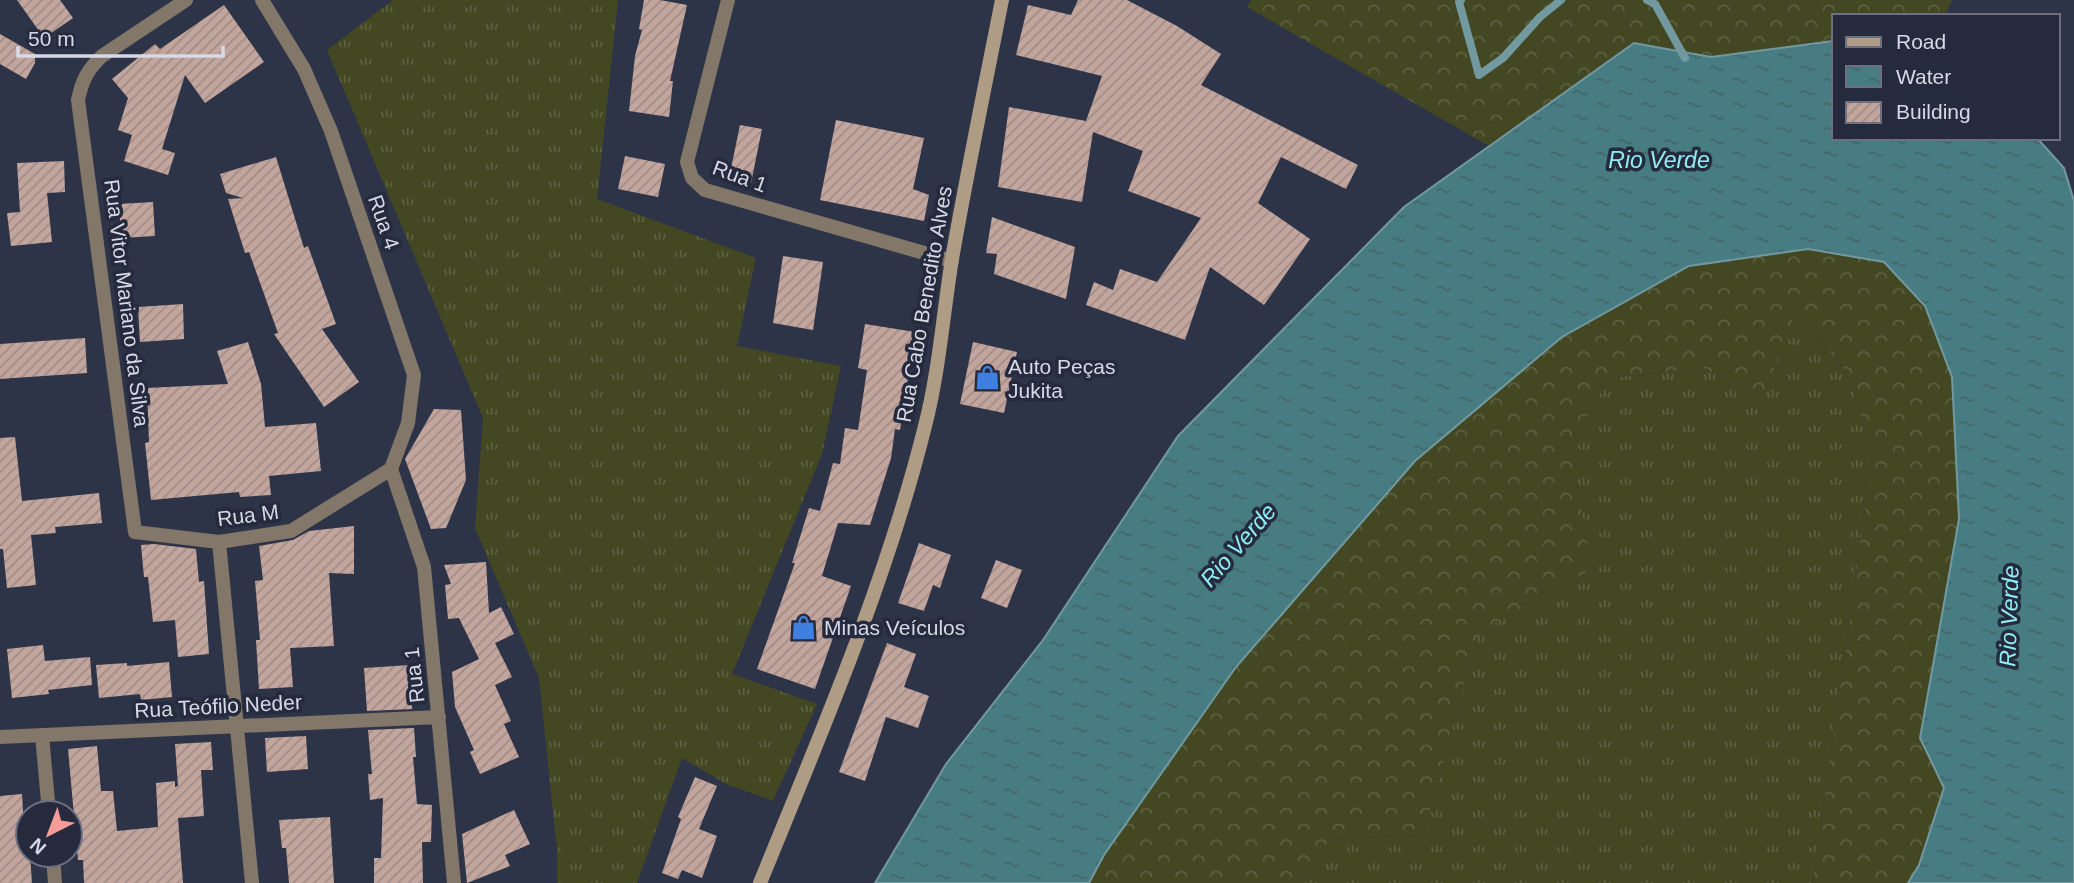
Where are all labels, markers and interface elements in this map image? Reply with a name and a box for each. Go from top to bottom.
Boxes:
scale bar [18,14,222,58]
legend [1832,14,2060,140]
text: 50 m [28,27,75,50]
text: Road [1896,30,1946,53]
text: Water [1896,65,1951,88]
text: Building [1896,100,1971,123]
water label: Rio Verde [1608,147,1710,173]
street label: Rua 1 [710,156,770,196]
street label: Rua Vitor Mariano da Silva [100,178,154,428]
street label: Rua Cabo Benedito Alves [892,184,956,424]
street label: Rua 4 [364,192,404,253]
place label: Auto Peças Jukita [1008,355,1115,402]
shop icon: Auto Peças Jukita [974,364,1002,392]
water label: Rio Verde [1195,498,1281,592]
street label: Rua M [216,500,280,530]
water label: Rio Verde [1994,565,2024,667]
shop icon: Minas Veículos [790,613,818,641]
place label: Minas Veículos [824,616,965,639]
street label: Rua 1 [400,646,428,704]
street label: Rua Teófilo Neder [134,690,302,722]
north arrow [14,799,84,869]
text: N [26,834,50,859]

